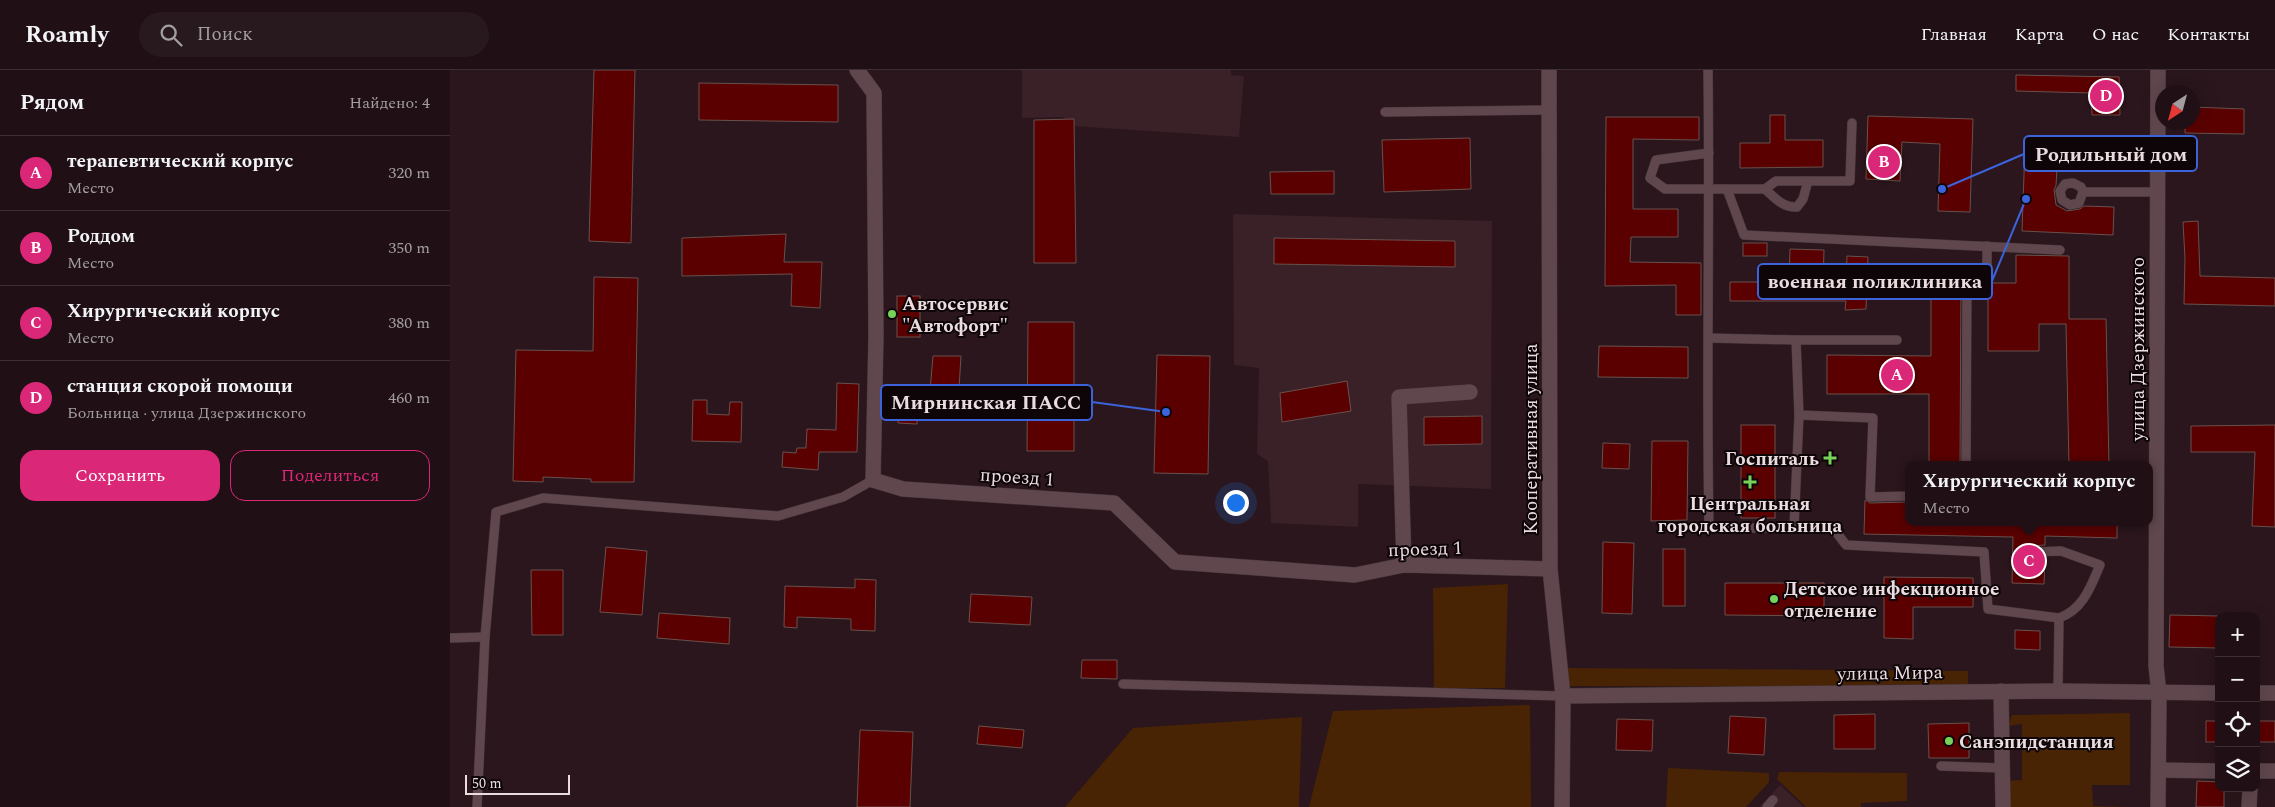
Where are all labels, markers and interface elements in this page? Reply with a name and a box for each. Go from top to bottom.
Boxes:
search box [139,12,489,57]
text: Roamly [25,17,109,53]
text: Поиск [197,20,253,49]
icon: search [157,21,185,49]
text: Главная [1921,21,1987,48]
text: Карта [2015,21,2064,48]
text: О нас [2092,21,2139,48]
text: Контакты [2167,21,2250,48]
pin: D [2090,77,2122,115]
north arrow [2155,85,2200,130]
text: Рядом [20,87,84,119]
text: Найдено: 4 [349,91,430,115]
callout: Родильный дом [2024,136,2197,171]
text: Родильный дом [2035,140,2187,170]
pin: B [1868,143,1900,181]
text: терапевтический корпус [67,147,294,176]
text: A [30,161,42,185]
text: 320 m [388,161,430,185]
text: Место [67,176,114,200]
text: Роддом [67,222,135,251]
text: B [30,236,42,260]
text: 350 m [388,236,430,260]
text: Место [67,251,114,275]
street label: улица Дзержинского [2124,257,2153,442]
callout: военная поликлиника [1758,264,1992,299]
text: военная поликлиника [1768,267,1983,297]
place label: Автосервис "Автофорт" [902,290,1009,341]
text: Хирургический корпус [67,297,280,326]
marker: Автосервис "Автофорт" [886,308,898,320]
text: C [30,311,42,335]
text: 380 m [388,311,430,335]
text: Место [67,326,114,350]
street label: Кооперативная улица [1517,343,1546,535]
pin: A [1881,356,1913,394]
text: станция скорой помощи [67,372,293,401]
callout: Мирнинская ПАСС [881,385,1092,420]
text: D [30,386,42,410]
text: 460 m [388,386,430,410]
text: Мирнинская ПАСС [891,388,1081,418]
text: Больница · улица Дзержинского [67,401,306,425]
place label: Госпиталь [1725,445,1819,474]
button: Сохранить [20,450,220,501]
button: Поделиться [230,450,430,501]
marker: Госпиталь [1823,451,1837,465]
street label: проезд 1 [979,460,1055,495]
popup [1905,461,2153,526]
text: Хирургический корпус [1923,467,2135,496]
marker: Центральная городская больница [1743,475,1757,489]
your location [1223,490,1249,516]
place label: Центральная городская больница [1658,490,1843,541]
text: Место [1923,496,1970,520]
street label: проезд 1 [1387,534,1463,565]
pin: C [2013,542,2045,580]
place label: Детское инфекционное отделение [1784,575,2000,626]
marker: Детское инфекционное отделение [1768,593,1780,605]
map controls [2215,612,2260,792]
button: + [2215,612,2260,657]
button: − [2215,657,2260,702]
street label: улица Мира [1836,658,1944,689]
button: locate [2215,702,2260,747]
place label: Санэпидстанция [1959,728,2114,757]
marker: Санэпидстанция [1943,735,1955,747]
button: layers [2215,747,2260,792]
scale bar [465,772,570,795]
text: 50 m [472,773,502,794]

